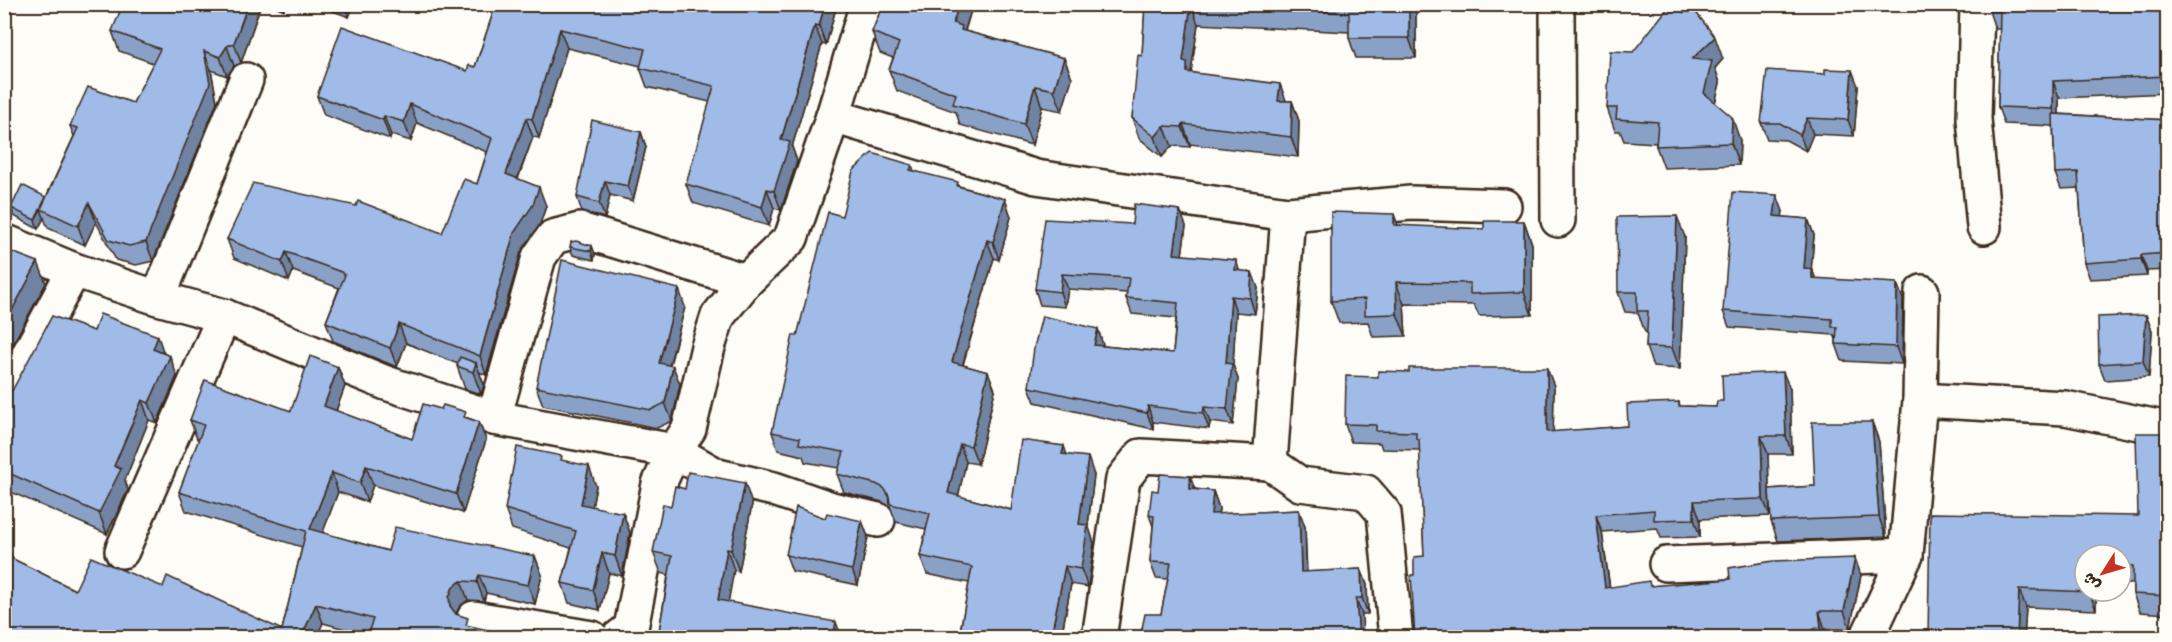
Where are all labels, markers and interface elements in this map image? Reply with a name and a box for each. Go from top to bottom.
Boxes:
north arrow [2073,543,2133,603]
text: ش [2079,569,2104,594]

